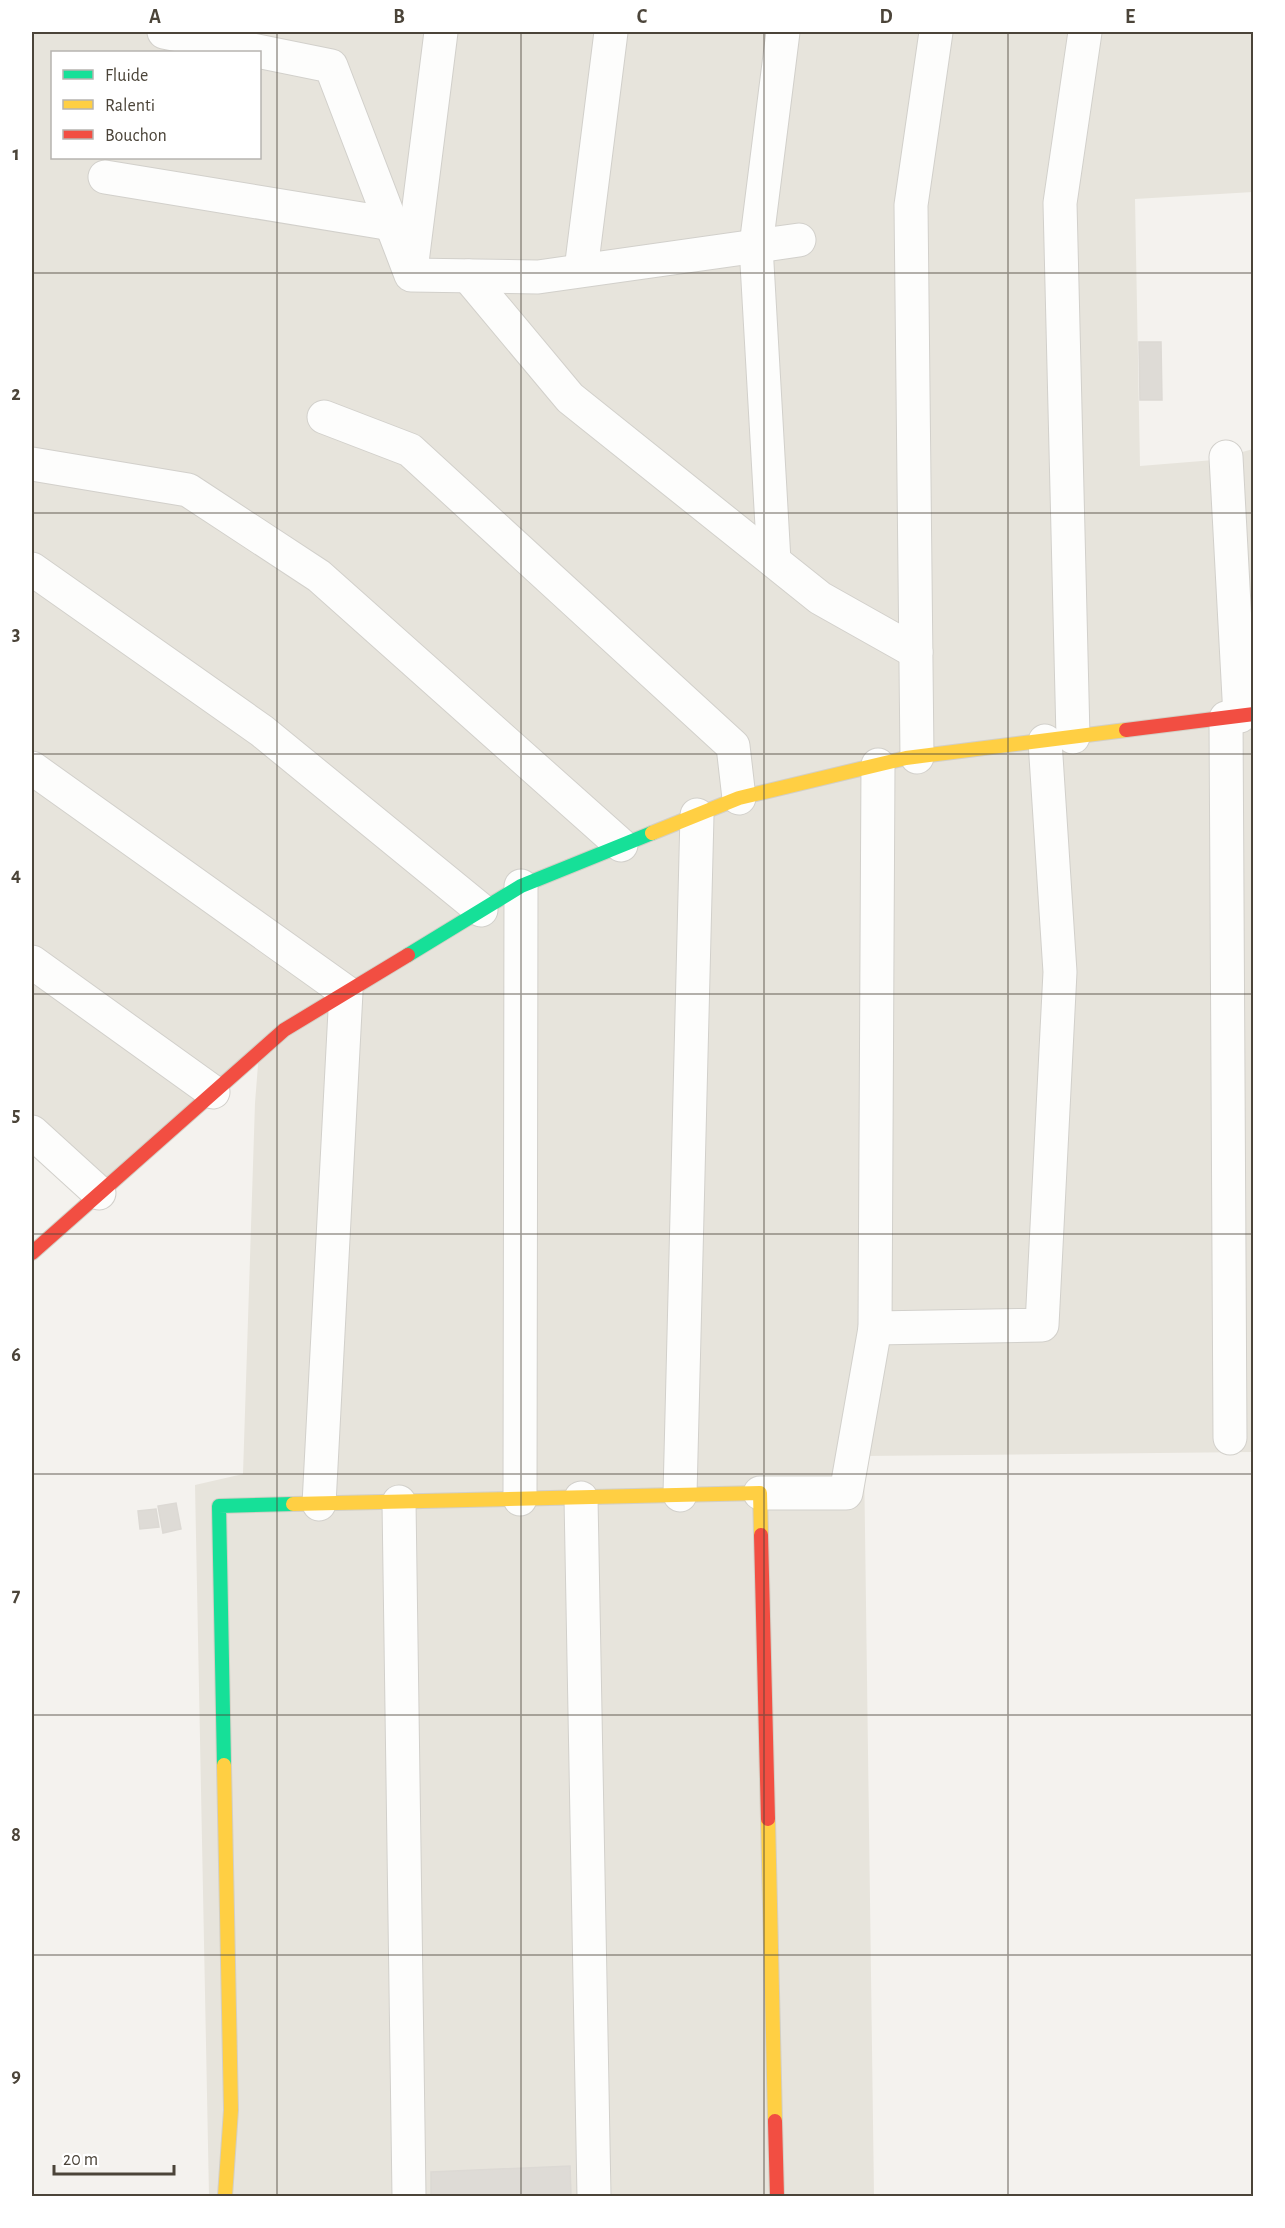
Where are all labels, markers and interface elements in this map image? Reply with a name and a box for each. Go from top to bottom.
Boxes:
text: A [149,7,161,27]
text: B [393,7,405,27]
text: C [637,7,648,27]
text: D [879,7,893,27]
text: E [1125,7,1135,27]
legend [51,51,261,159]
text: Fluide [105,67,148,85]
text: Ralenti [105,97,155,115]
text: Bouchon [105,127,167,145]
text: 1 [12,144,20,164]
text: 2 [11,384,21,404]
text: 3 [12,624,20,644]
text: 4 [11,865,21,885]
text: 5 [12,1105,20,1125]
text: 6 [11,1345,21,1365]
text: 7 [12,1585,21,1605]
text: 8 [11,1825,21,1845]
text: 9 [11,2066,21,2086]
scale bar [54,2138,174,2176]
text: 20 m [63,2151,98,2169]

